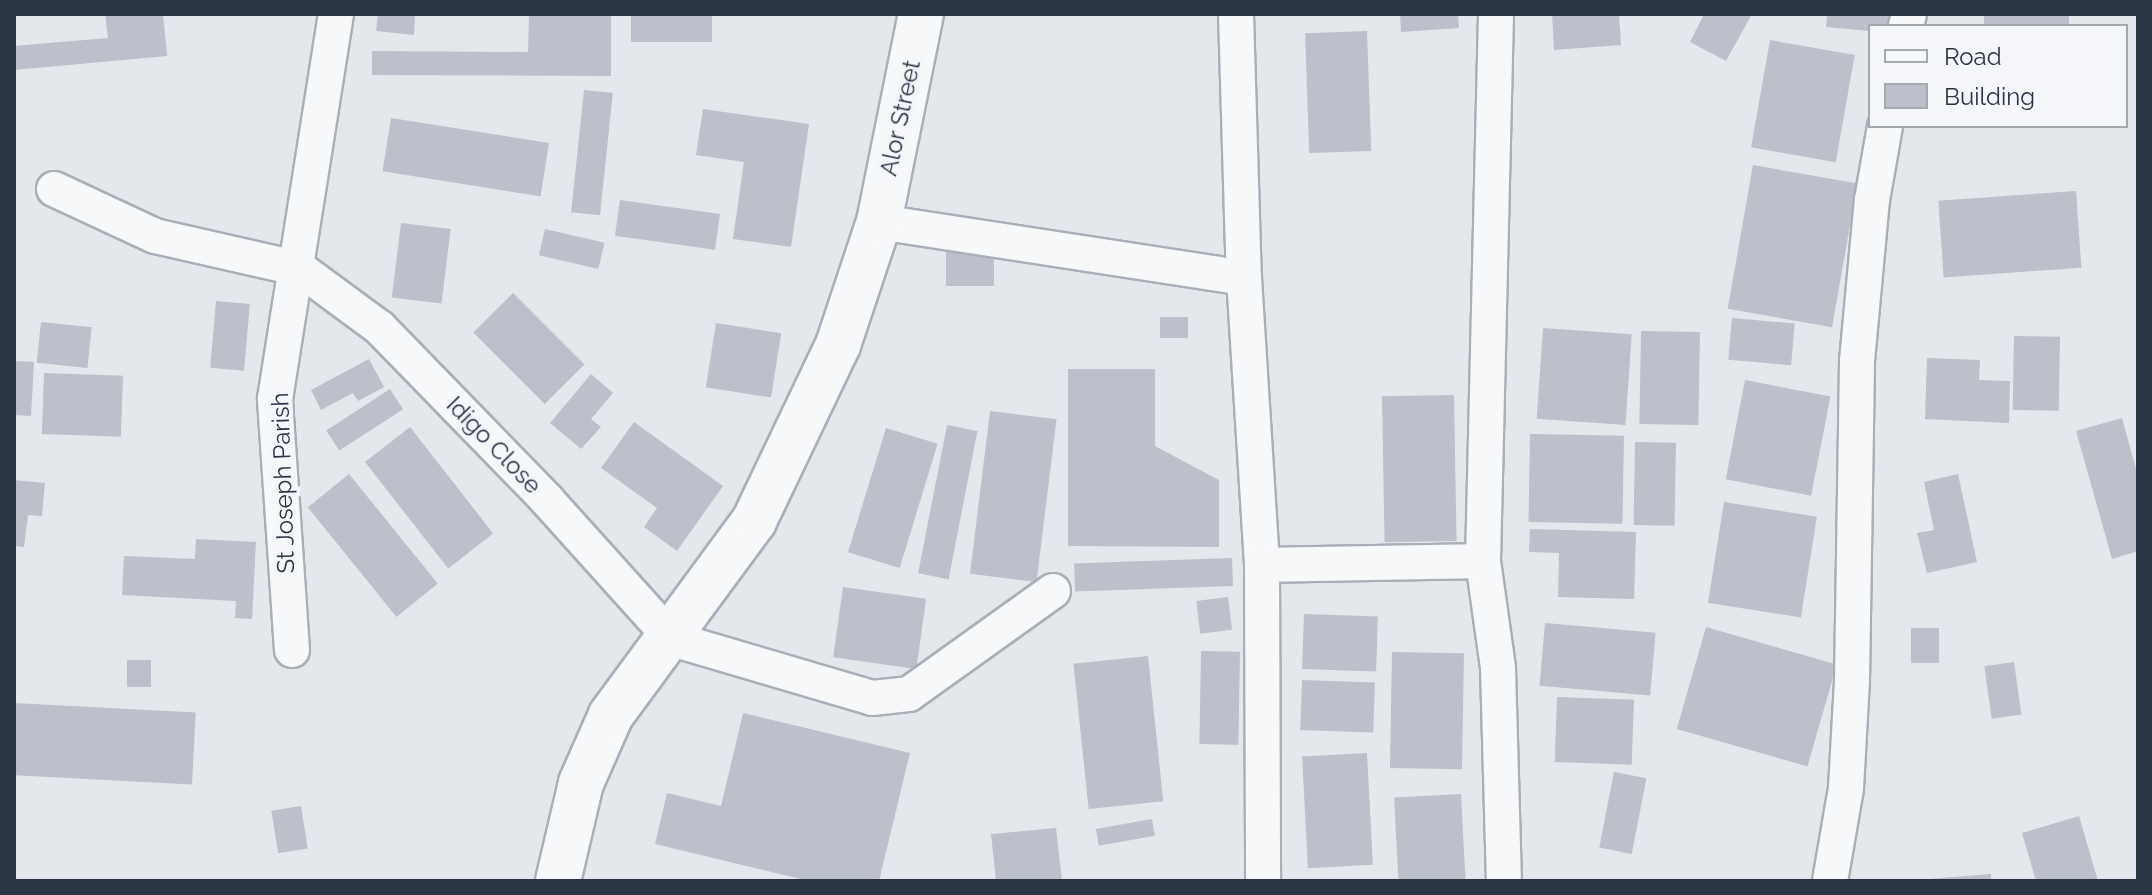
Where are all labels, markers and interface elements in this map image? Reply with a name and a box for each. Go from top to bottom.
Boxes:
legend [1868,24,2128,128]
text: Road [1944,42,2002,71]
street label: Alor Street [874,57,926,179]
text: Building [1944,82,2035,111]
street label: Idigo Close [441,390,547,500]
street label: St Joseph Parish [265,392,301,574]

